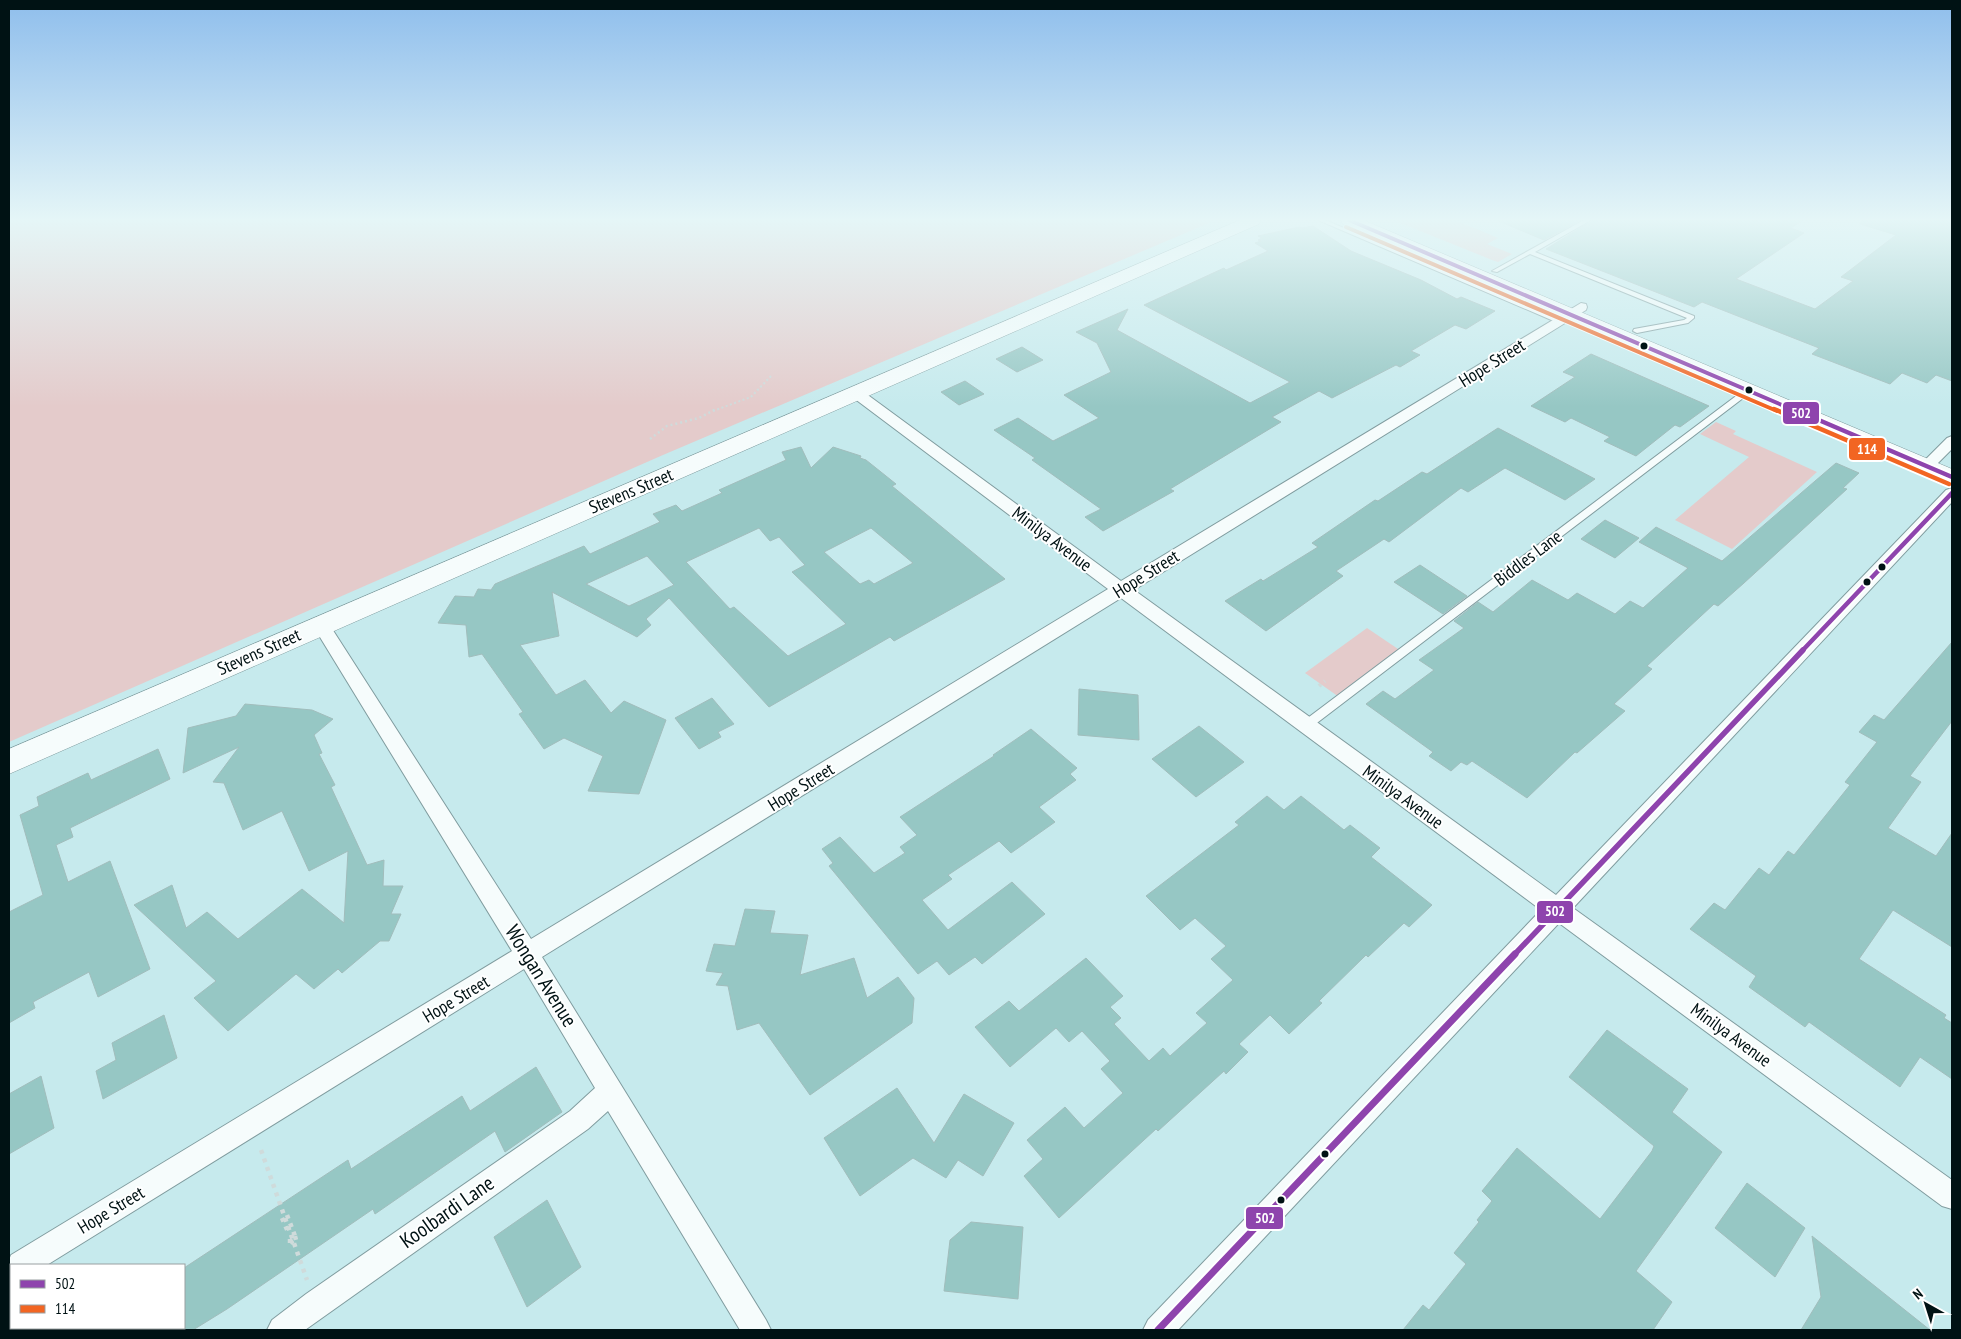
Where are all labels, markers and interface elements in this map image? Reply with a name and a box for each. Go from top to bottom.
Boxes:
street label: Hope Street [1454,333,1529,392]
unlabelled marker [1639,341,1649,351]
unlabelled marker [1744,385,1754,395]
line badge: 502 [1782,401,1820,425]
text: 502 [1791,404,1811,422]
line badge: 114 [1848,437,1886,461]
text: 114 [1857,440,1877,458]
street label: Stevens Street [585,463,676,519]
street label: Minilya Avenue [1008,501,1097,576]
street label: Biddles Lane [1489,525,1566,591]
street label: Hope Street [1108,544,1183,603]
unlabelled marker [1877,562,1887,572]
unlabelled marker [1862,577,1872,587]
street label: Stevens Street [213,623,304,680]
street label: Hope Street [763,757,838,816]
street label: Minilya Avenue [1358,760,1448,834]
line badge: 502 [1536,900,1574,924]
text: 502 [1545,902,1565,920]
street label: Wongan Avenue [499,920,583,1032]
street label: Hope Street [418,970,493,1027]
street label: Minilya Avenue [1686,998,1776,1072]
unlabelled marker [1320,1149,1330,1159]
street label: Koolbardi Lane [394,1169,499,1254]
street label: Hope Street [73,1181,148,1238]
unlabelled marker [1276,1195,1286,1205]
line badge: 502 [1245,1206,1284,1230]
text: 502 [1255,1209,1275,1227]
legend [10,1264,185,1329]
text: 502 [55,1274,75,1293]
north arrow [1901,1279,1951,1329]
text: N [1909,1285,1926,1303]
text: 114 [55,1299,76,1318]

